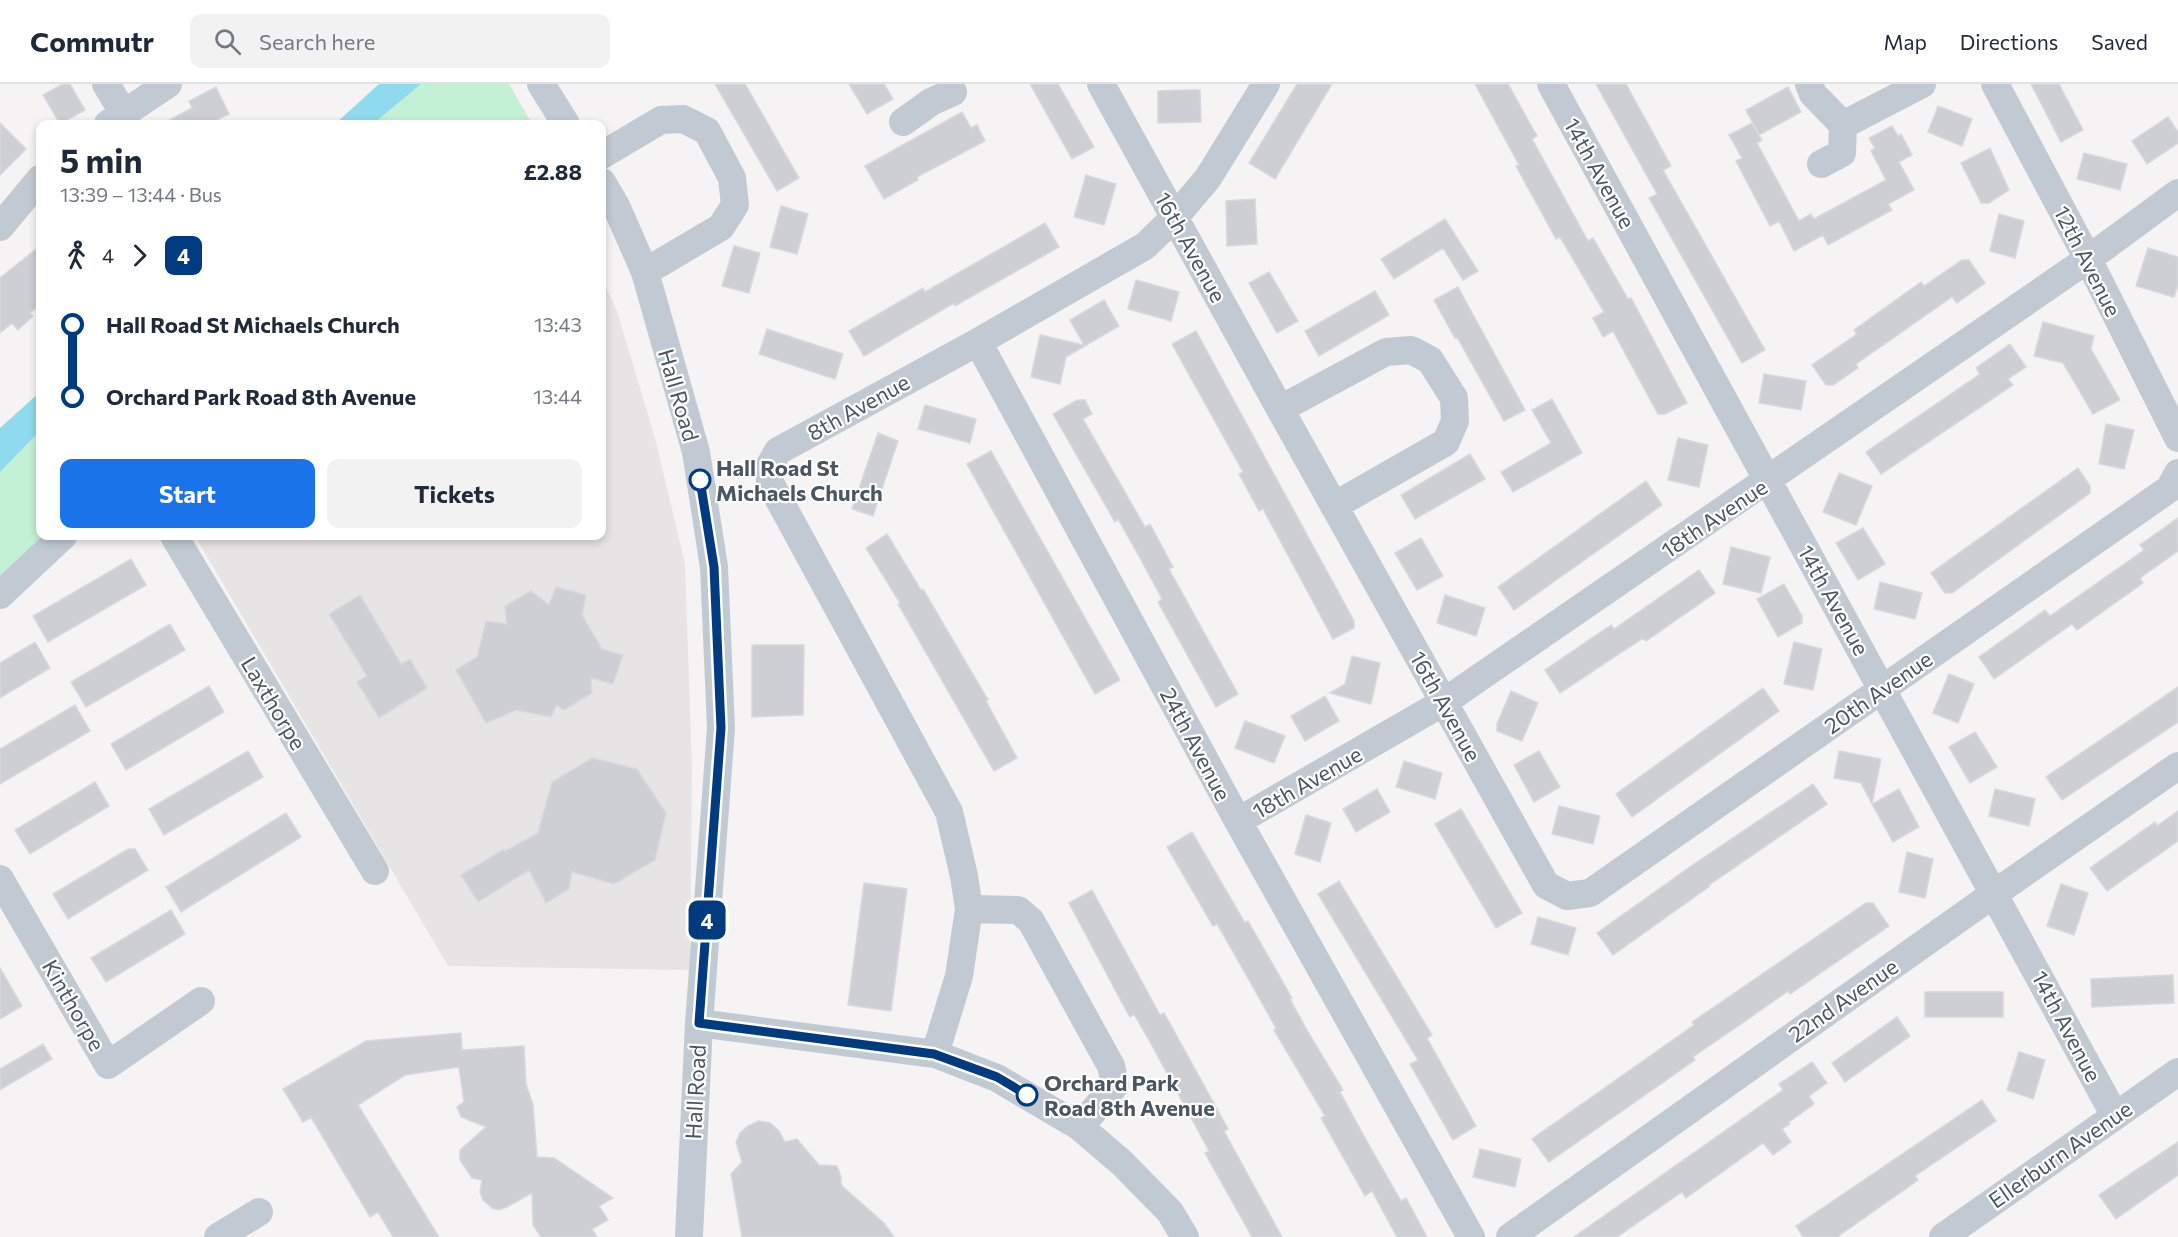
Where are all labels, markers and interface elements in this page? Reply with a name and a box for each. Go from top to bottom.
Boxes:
search box [190,14,610,68]
text: Commutr [30,24,154,58]
icon: search [211,25,244,58]
text: Search here [259,28,375,55]
text: Map [1884,29,1927,54]
text: Directions [1960,29,2058,54]
text: Saved [2091,29,2148,54]
street label: 14th Avenue [1559,113,1641,233]
text: 5 min [60,139,143,180]
text: £2.88 [523,158,582,185]
text: 13:39 – 13:44 · Bus [60,182,222,206]
street label: 16th Avenue [1150,187,1232,307]
street label: 12th Avenue [2049,201,2127,321]
icon: walk [60,239,93,272]
icon: forward [123,239,156,272]
text: 4 [102,243,114,267]
text: 4 [177,243,190,268]
text: Hall Road St Michaels Church [106,311,400,338]
text: 13:43 [534,312,582,336]
street label: Hall Road [653,346,705,444]
street label: 8th Avenue [802,368,914,446]
text: Orchard Park Road 8th Avenue [106,383,416,410]
text: 13:44 [533,384,582,408]
place label: Hall Road St Michaels Church [716,454,883,506]
button: Start [60,459,315,528]
button: Tickets [327,459,582,528]
marker: Hall Road St Michaels Church [689,469,711,491]
street label: 18th Avenue [1656,473,1772,563]
street label: 14th Avenue [1793,540,1875,660]
street label: 20th Avenue [1819,645,1937,739]
street label: 16th Avenue [1405,646,1487,766]
street label: Laxthorpe [236,651,312,755]
street label: 24th Avenue [1155,683,1237,805]
street label: 18th Avenue [1247,740,1367,824]
line badge: 4 [688,900,726,940]
text: 4 [701,908,713,933]
street label: 22nd Avenue [1783,952,1903,1048]
street label: Kinthorpe [37,954,111,1056]
street label: 14th Avenue [2026,966,2108,1086]
street label: Hall Road [679,1044,711,1140]
place label: Orchard Park Road 8th Avenue [1044,1069,1215,1121]
marker: Orchard Park Road 8th Avenue [1016,1084,1038,1106]
street label: Ellerburn Avenue [1983,1095,2137,1213]

